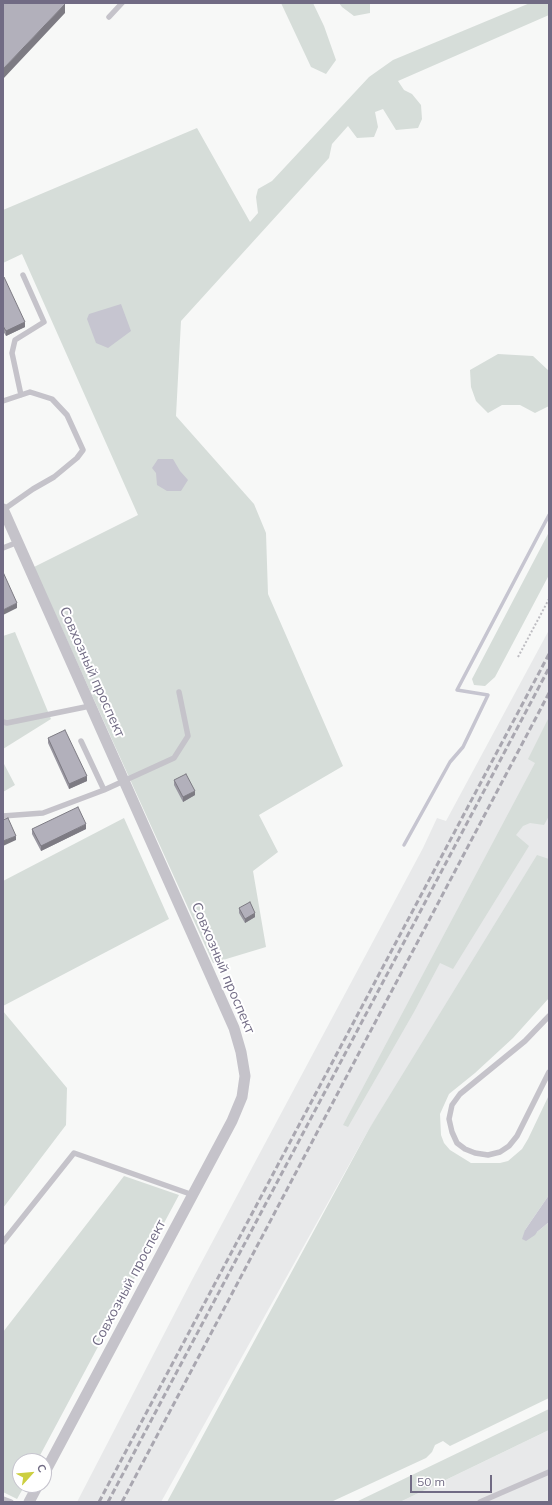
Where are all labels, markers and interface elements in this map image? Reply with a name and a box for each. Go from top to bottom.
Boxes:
street label: Совхозный проспект [56,604,128,740]
street label: Совхозный проспект [188,900,258,1036]
street label: Совхозный проспект [89,1217,169,1349]
north arrow [12,1453,52,1493]
text: С [34,1461,50,1475]
scale bar [412,1467,494,1493]
text: 50 m [417,1474,445,1489]

